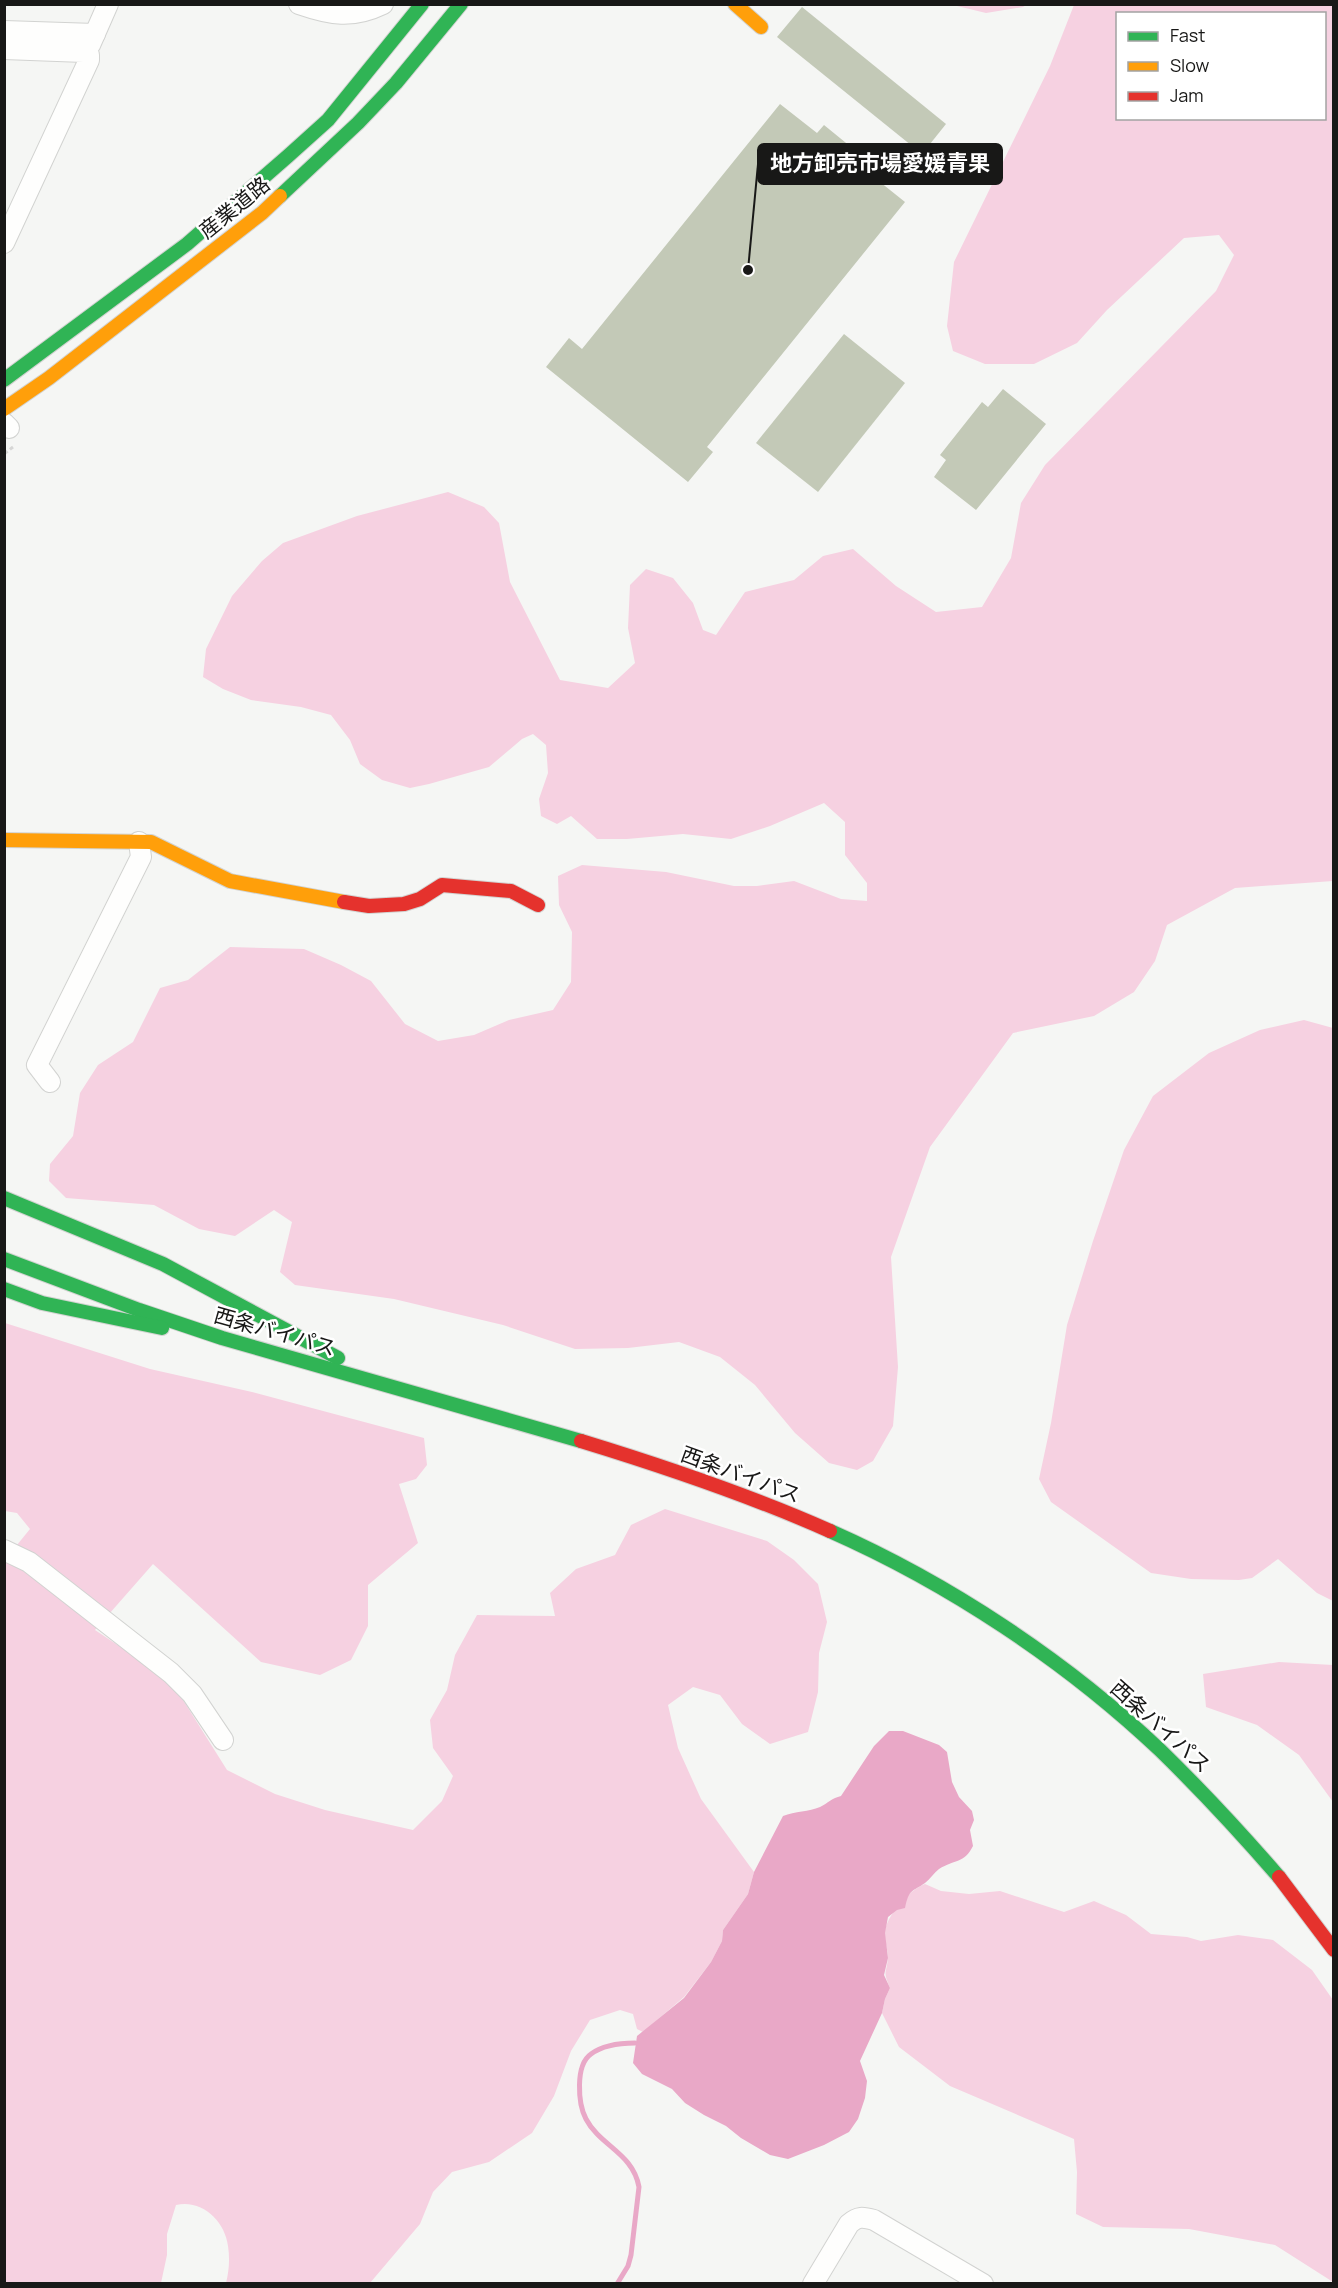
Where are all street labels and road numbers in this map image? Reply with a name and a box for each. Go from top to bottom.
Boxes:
street label: 産業道路 [193,170,275,244]
street label: 西条バイパス [211,1300,339,1362]
street label: 西条バイパス [677,1439,805,1509]
street label: 西条バイパス [1105,1674,1217,1778]

